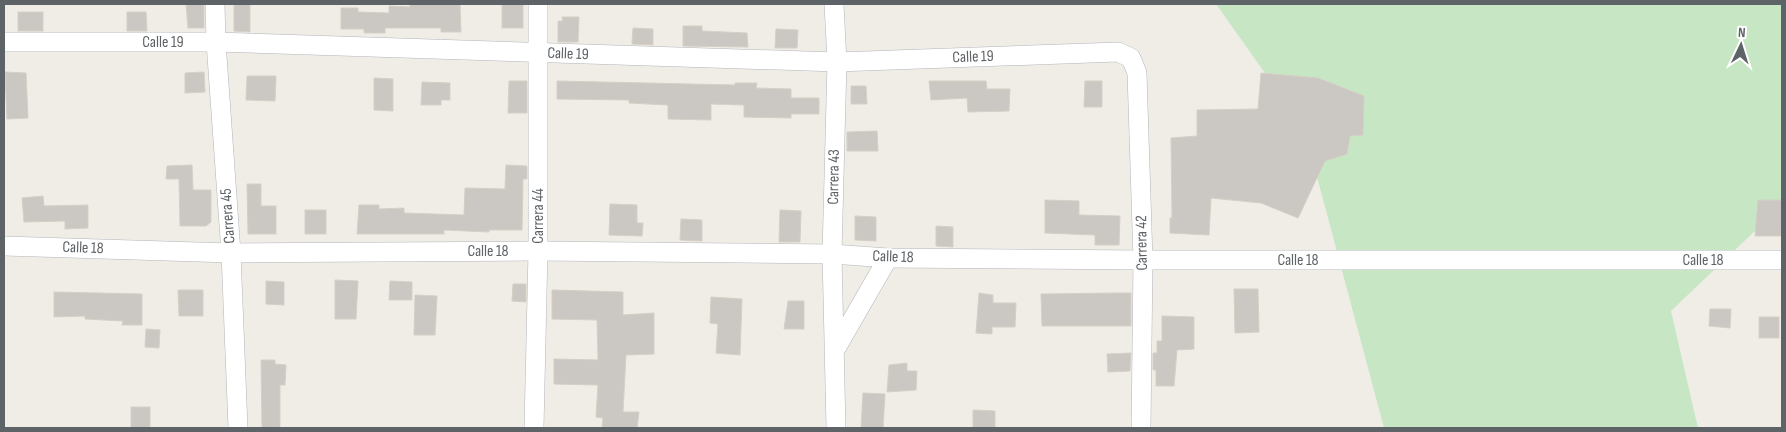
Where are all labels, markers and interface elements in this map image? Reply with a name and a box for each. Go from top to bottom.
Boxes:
north arrow [1716,20,1766,70]
text: N [1738,24,1746,41]
street label: Calle 19 [142,33,184,52]
street label: Calle 19 [547,44,589,64]
street label: Calle 19 [952,47,994,67]
street label: Carrera 43 [824,149,844,205]
street label: Carrera 45 [217,188,239,244]
street label: Carrera 44 [529,188,548,244]
street label: Carrera 42 [1132,215,1152,271]
street label: Calle 18 [62,238,104,258]
street label: Calle 18 [467,242,509,261]
street label: Calle 18 [872,247,914,267]
street label: Calle 18 [1277,251,1319,270]
street label: Calle 18 [1682,251,1724,270]

